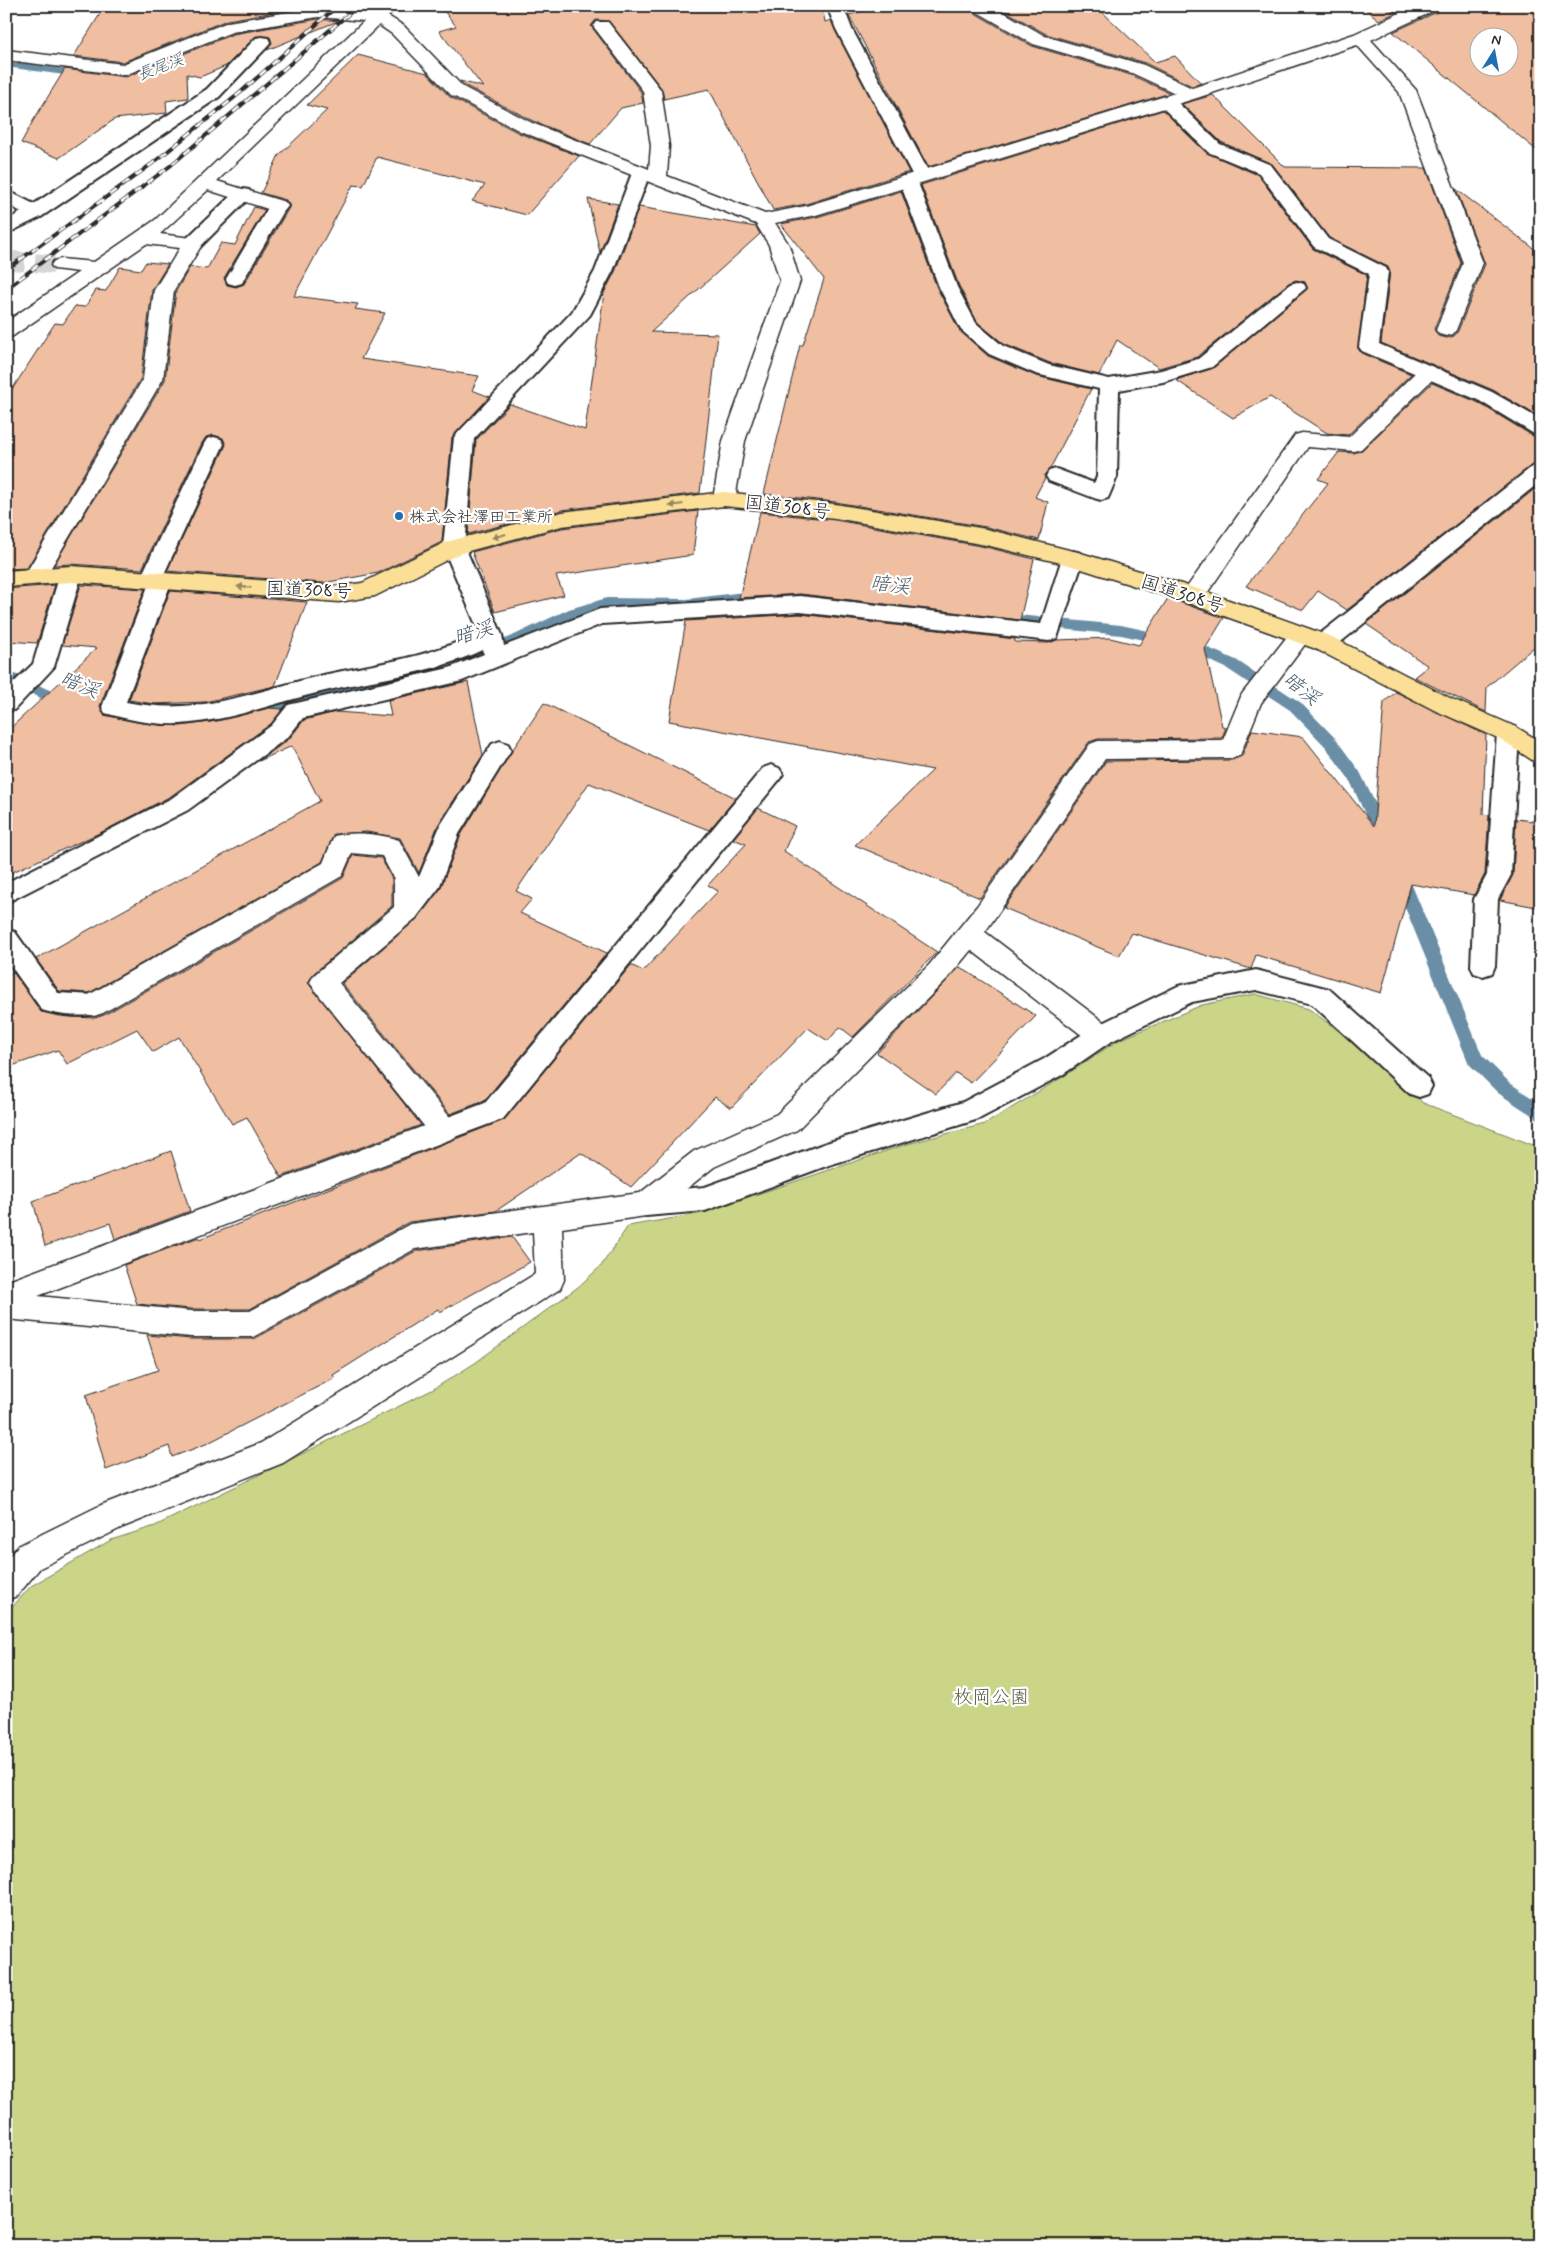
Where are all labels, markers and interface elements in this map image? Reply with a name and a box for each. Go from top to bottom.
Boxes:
north arrow [1470,28,1520,78]
text: N [1490,30,1503,50]
water label: 長尾渓 [134,49,188,86]
street label: 国道308号 [743,490,832,525]
one-way arrow [668,501,684,509]
place label: 株式会社澤田工業所 [409,507,553,528]
marker: 株式会社澤田工業所 [393,510,405,522]
one-way arrow [491,532,506,540]
street label: 国道308号 [1137,569,1228,620]
water label: 暗渓 [869,570,912,601]
street label: 国道308号 [265,576,353,605]
one-way arrow [235,582,251,590]
water label: 暗渓 [450,614,497,652]
water label: 暗渓 [56,666,104,706]
water label: 暗渓 [1277,666,1326,713]
park label: 枚岡公園 [953,1685,1029,1710]

